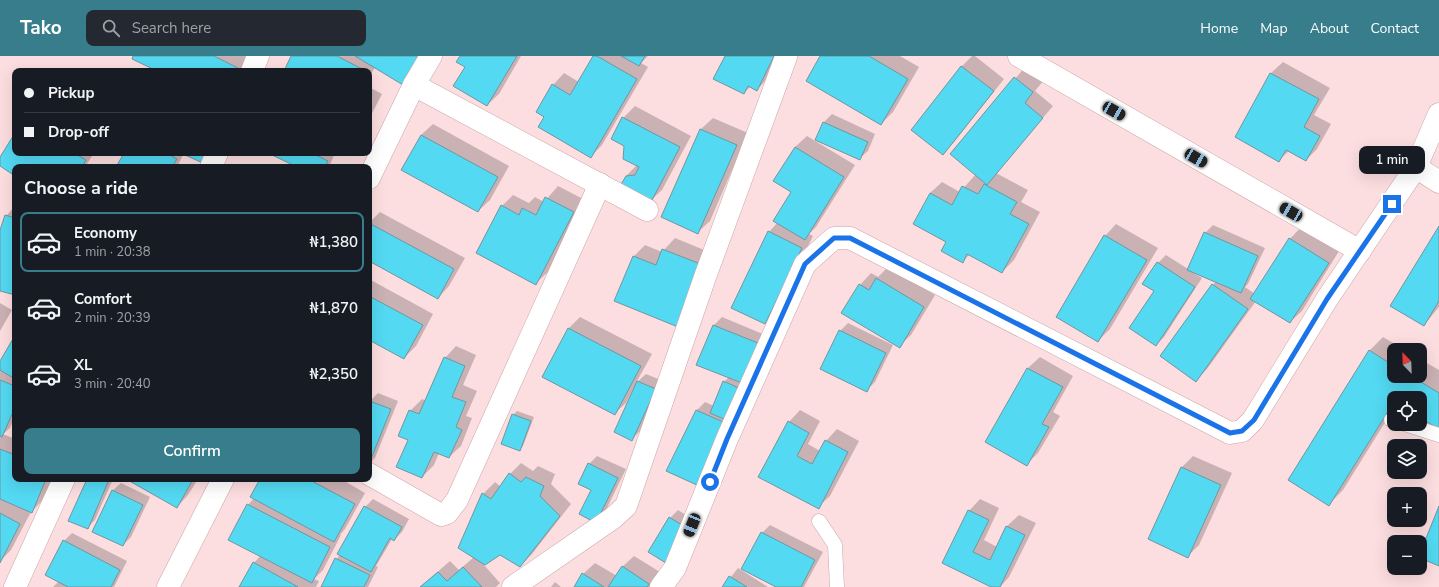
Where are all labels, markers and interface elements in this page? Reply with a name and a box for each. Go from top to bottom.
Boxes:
search box [86,10,366,46]
text: Tako [20,15,62,41]
icon: search [100,17,122,39]
text: Search here [132,18,211,38]
text: Home [1200,19,1238,38]
text: Map [1260,19,1288,38]
text: About [1310,19,1349,38]
text: Contact [1371,19,1419,38]
text: Pickup [48,83,94,103]
car [1101,100,1127,122]
text: Drop-off [48,122,109,142]
callout: 1 min [1359,146,1425,174]
car [1183,147,1209,169]
text: 1 min [1375,151,1409,169]
text: Choose a ride [24,176,138,200]
route end [1383,195,1401,213]
car [1278,201,1304,223]
text: Economy [74,223,137,243]
icon: car [26,224,62,260]
text: ₦1,380 [309,232,358,252]
text: 1 min · 20:38 [74,243,150,261]
text: Comfort [74,289,131,309]
icon: car [26,290,62,326]
text: ₦1,870 [309,298,358,318]
text: 2 min · 20:39 [74,309,150,327]
north arrow [1387,343,1427,383]
map controls [1387,343,1427,575]
text: XL [74,355,93,375]
icon: car [26,356,62,392]
text: ₦2,350 [309,364,358,384]
text: 3 min · 20:40 [74,375,150,393]
button: locate [1387,391,1427,431]
button: Confirm [24,428,360,474]
button: layers [1387,439,1427,479]
route start [701,473,719,491]
button: + [1387,487,1427,527]
car [682,512,702,538]
button: − [1387,535,1427,575]

